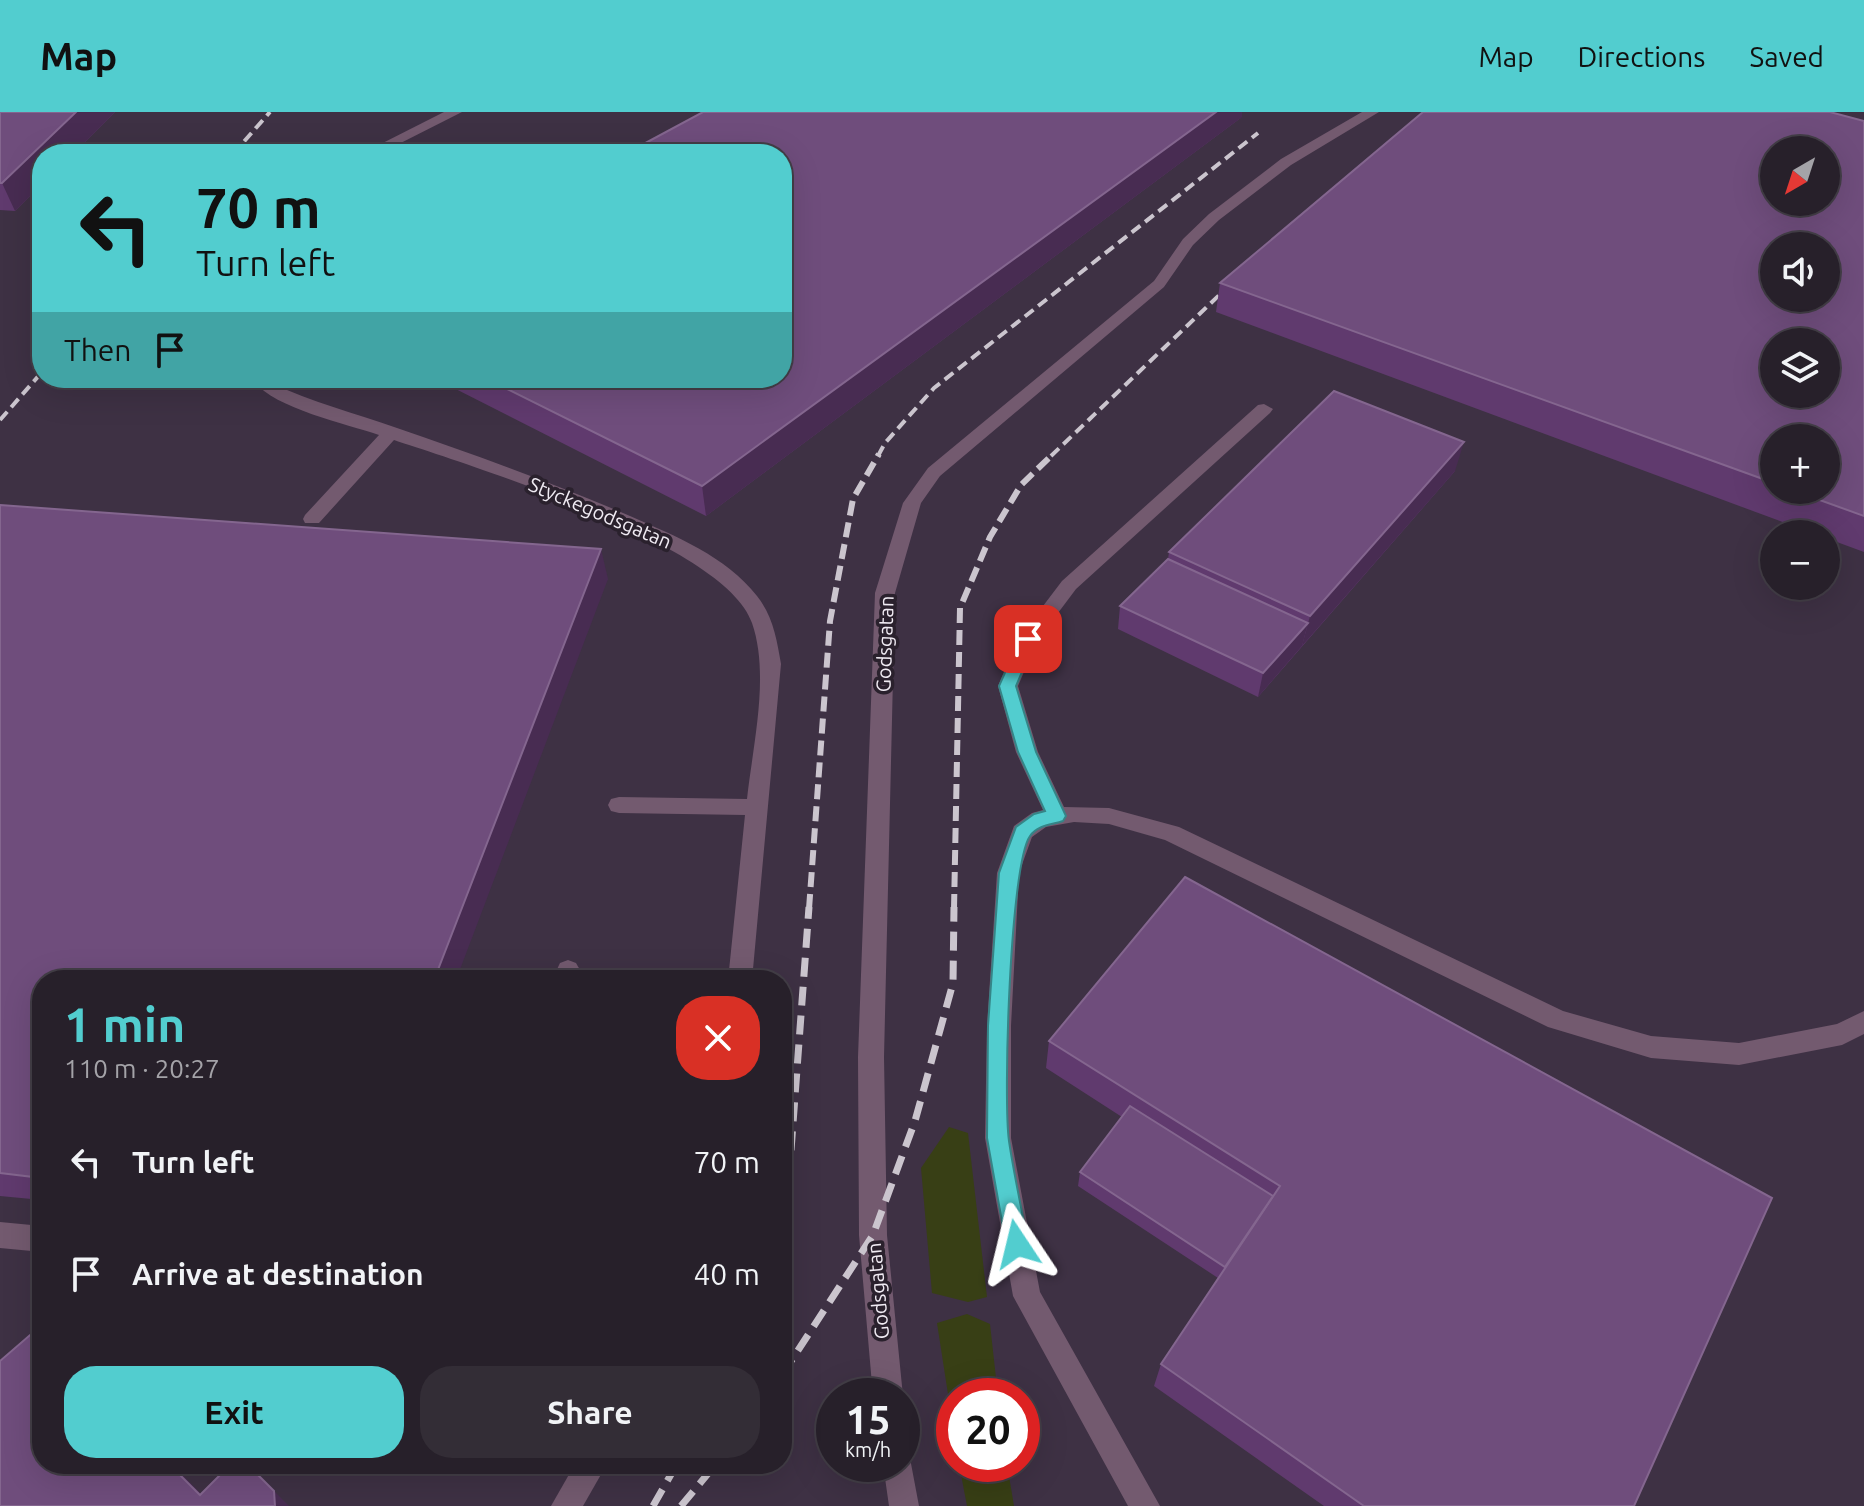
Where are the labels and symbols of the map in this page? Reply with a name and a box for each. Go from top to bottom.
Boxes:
north arrow [1760,136,1840,216]
street label: Styckegodsgatan [525,472,675,553]
street label: Godsgatan [871,595,898,693]
pin [994,605,1062,673]
position arrow [975,1202,1059,1286]
street label: Godsgatan [862,1242,893,1340]
speed limit sign: 20 [936,1378,1040,1482]

